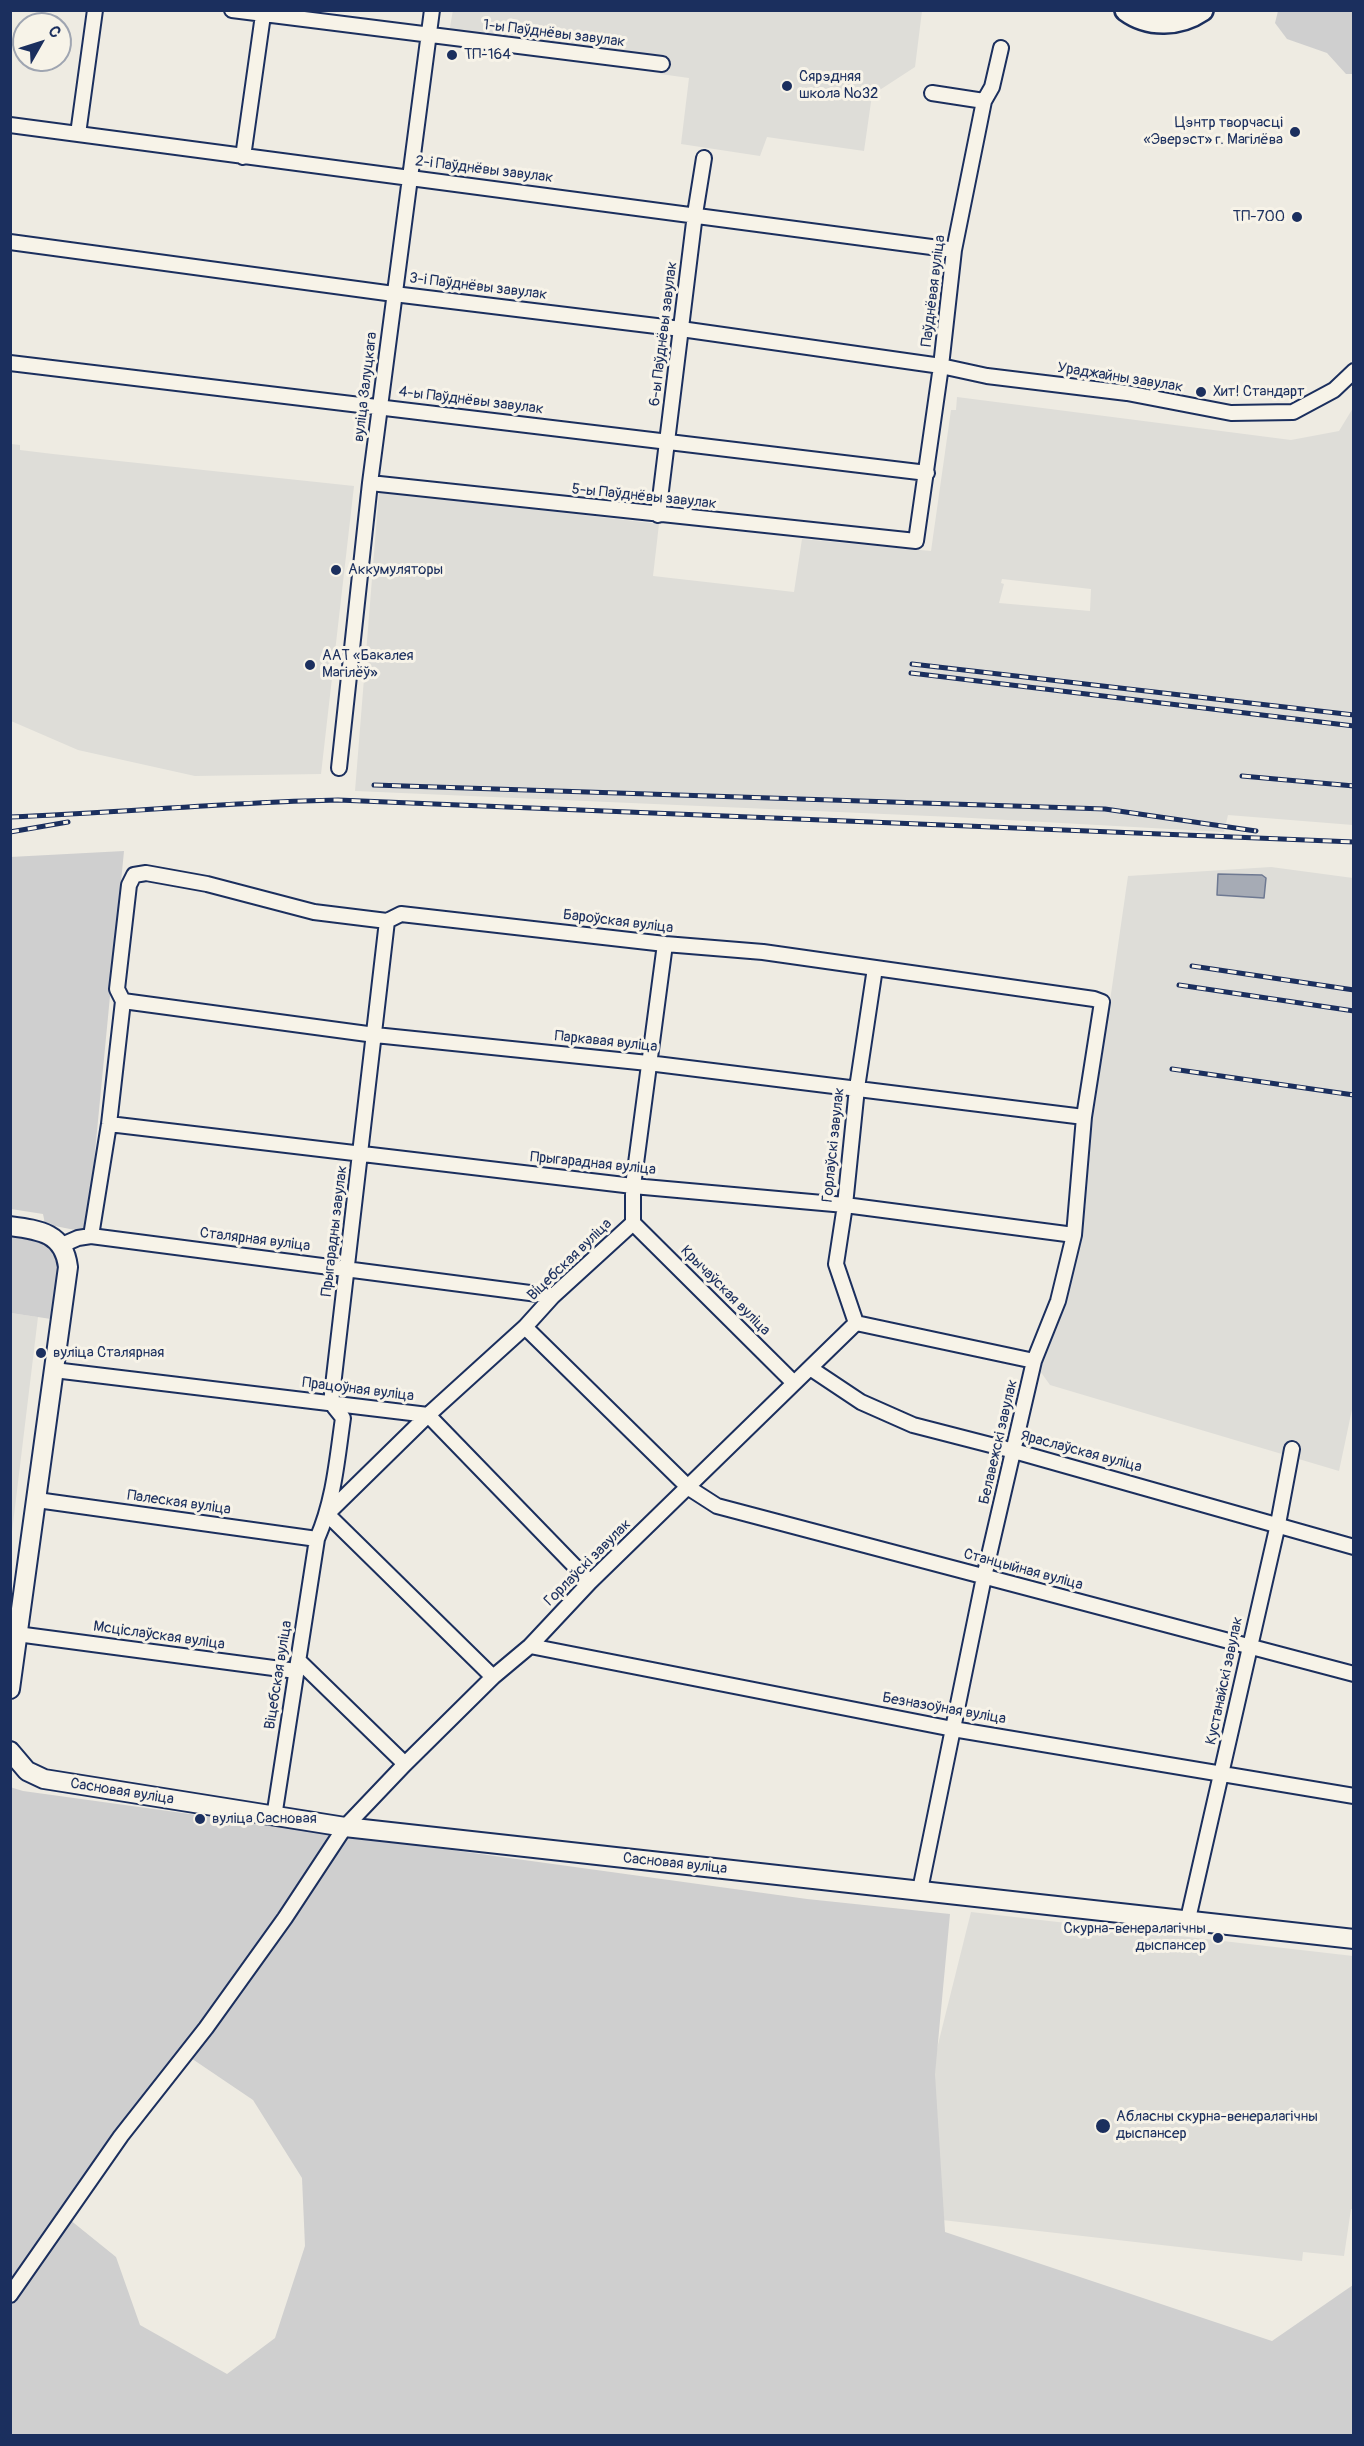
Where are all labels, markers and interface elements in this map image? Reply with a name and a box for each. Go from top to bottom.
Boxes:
north arrow [12,12,72,72]
street label: 1-ы Паўднёвы завулак [482,16,626,52]
text: С [44,22,65,42]
place label: ТП-164 [464,46,511,64]
marker: ТП-164 [445,48,459,62]
place label: Сярэдняя школа №32 [799,68,878,103]
marker: Сярэдняя школа №32 [780,79,794,93]
place label: Цэнтр творчасці «Эверэст» г. Магілёва [1143,114,1283,149]
marker: Цэнтр творчасці «Эверэст» г. Магілёва [1288,125,1302,139]
street label: 2-і Паўднёвы завулак [414,153,554,187]
place label: ТП-700 [1233,208,1285,226]
marker: ТП-700 [1290,210,1304,224]
street label: Паўднёвая вуліца [918,234,950,348]
street label: 6-ы Паўднёвы завулак [646,260,682,408]
street label: 3-і Паўднёвы завулак [408,270,548,304]
street label: вуліца Залуцкага [350,331,382,443]
street label: Ураджайны завулак [1056,359,1184,397]
street label: 4-ы Паўднёвы завулак [398,383,544,419]
place label: Хит! Стандарт [1213,383,1305,401]
marker: Хит! Стандарт [1194,385,1208,399]
street label: 5-ы Паўднёвы завулак [571,480,717,514]
place label: Аккумуляторы [348,561,443,579]
marker: Аккумуляторы [329,563,343,577]
place label: ААТ «Бакалея Магілёў» [322,647,414,682]
marker: ААТ «Бакалея Магілёў» [303,658,317,672]
street label: Бароўская вуліца [562,906,674,938]
street label: Паркавая вуліца [554,1028,658,1056]
street label: Горлаўскі завулак [819,1087,849,1203]
street label: Прыгарадная вуліца [529,1148,657,1180]
street label: Прыгарадны завулак [318,1164,352,1298]
street label: Віцебская вуліца [524,1215,616,1305]
street label: Сталярная вуліца [199,1224,311,1256]
street label: Крычаўская вуліца [676,1242,774,1340]
place label: вуліца Сталярная [53,1344,164,1362]
marker: вуліца Сталярная [34,1346,48,1360]
street label: Працоўная вуліца [301,1374,415,1406]
street label: Белавежскі завулак [976,1378,1022,1506]
street label: Яраслаўская вуліца [1018,1427,1144,1477]
street label: Палеская вуліца [126,1487,232,1519]
street label: Горлаўскі завулак [541,1516,635,1610]
street label: Станцыйная вуліца [961,1545,1085,1595]
street label: Кустанайскі завулак [1203,1615,1247,1747]
street label: Мсціслаўская вуліца [92,1618,226,1654]
street label: Віцебская вуліца [262,1619,296,1731]
street label: Безназоўная вуліца [881,1689,1007,1729]
street label: Сасновая вуліца [69,1775,175,1809]
place label: вуліца Сасновая [212,1810,317,1828]
marker: вуліца Сасновая [193,1812,207,1826]
street label: Сасновая вуліца [622,1850,728,1878]
place label: Скурна-венералагічны дыспансер [1064,1920,1206,1955]
marker: Скурна-венералагічны дыспансер [1211,1931,1225,1945]
place label: Абласны скурна-венералагічны дыспансер [1116,2108,1318,2143]
marker: Абласны скурна-венералагічны дыспансер [1094,2117,1112,2135]

